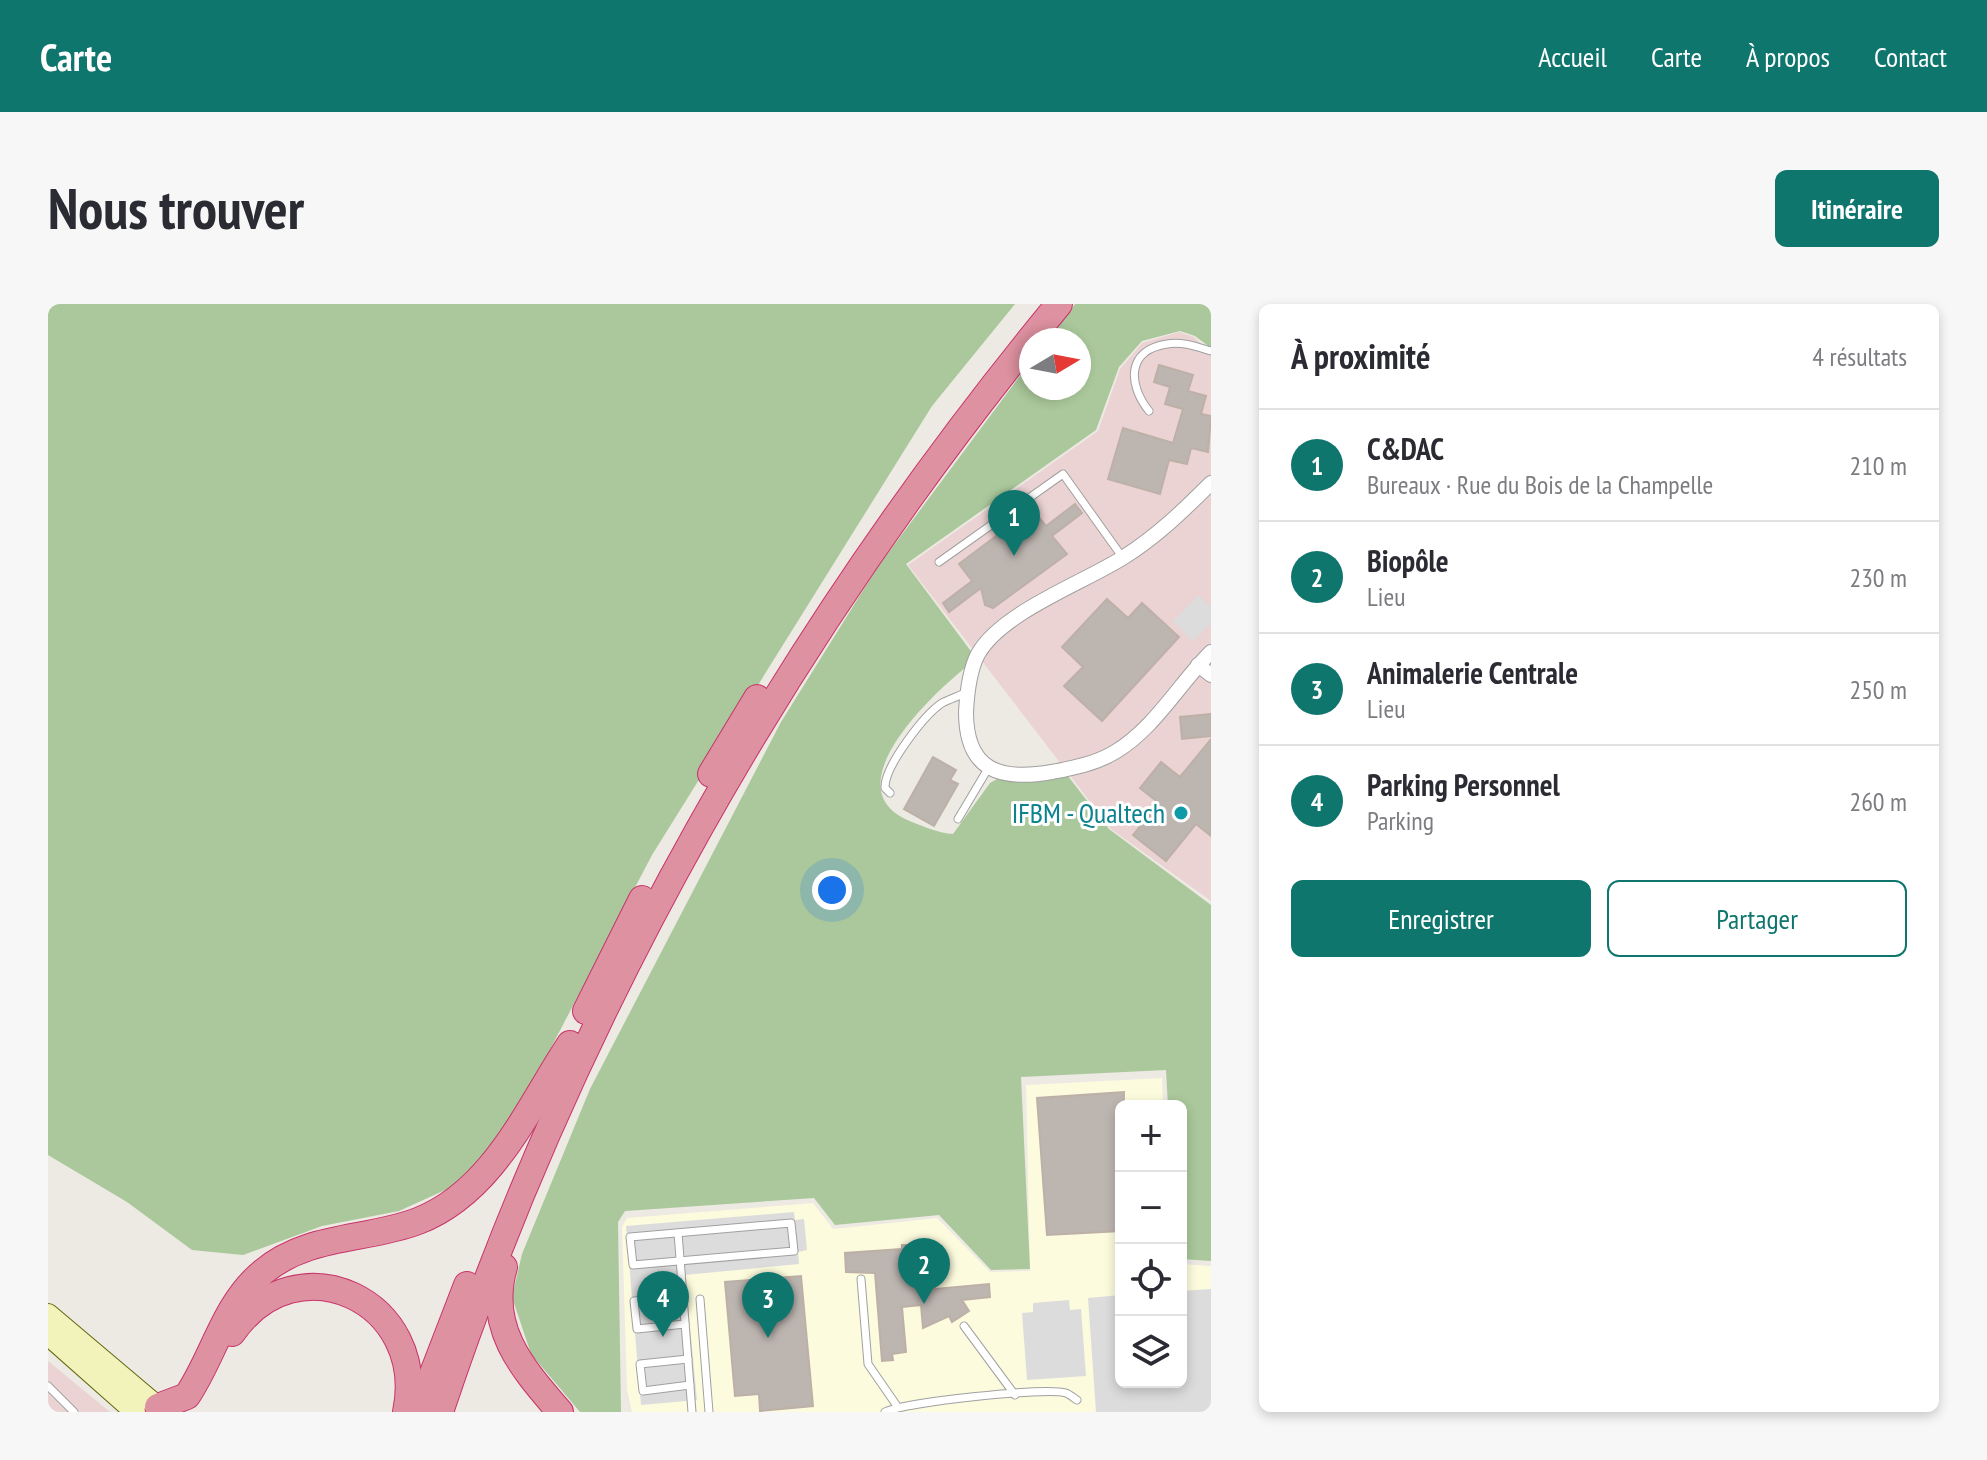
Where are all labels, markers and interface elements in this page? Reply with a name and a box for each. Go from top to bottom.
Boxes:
text: Carte [40,32,112,81]
text: Accueil [1538,38,1607,75]
text: Carte [1651,38,1702,75]
text: À propos [1746,38,1830,75]
text: Contact [1874,38,1947,75]
button: Itinéraire [1775,170,1939,247]
text: Nous trouver [48,172,304,244]
north arrow [1019,328,1091,400]
text: À proximité [1291,334,1431,378]
text: 4 résultats [1812,340,1907,373]
text: C&DAC [1367,429,1444,468]
text: 1 [1311,449,1323,482]
text: 210 m [1849,449,1907,482]
text: Bureaux · Rue du Bois de la Champelle [1367,468,1713,501]
pin: 1 [988,490,1040,556]
text: Biopôle [1367,541,1449,580]
text: 2 [1311,561,1323,594]
text: 230 m [1849,561,1907,594]
text: Lieu [1367,580,1405,613]
text: Animalerie Centrale [1367,653,1578,692]
text: 3 [1311,673,1323,706]
text: 250 m [1849,673,1907,706]
text: Lieu [1367,692,1405,725]
text: Parking Personnel [1367,765,1560,804]
text: 4 [1311,785,1323,818]
text: 260 m [1849,785,1907,818]
place label: IFBM - Qualtech [1012,794,1165,831]
marker: IFBM - Qualtech [1172,804,1190,822]
text: Parking [1367,804,1434,837]
your location [812,870,852,910]
button: Enregistrer [1291,880,1591,957]
button: Partager [1607,880,1907,957]
map controls [1115,1100,1187,1388]
button: + [1115,1100,1187,1172]
button: − [1115,1172,1187,1244]
pin: 2 [898,1238,950,1304]
button: locate [1115,1244,1187,1316]
pin: 4 [637,1271,689,1337]
pin: 3 [742,1272,794,1338]
button: layers [1115,1316,1187,1388]

